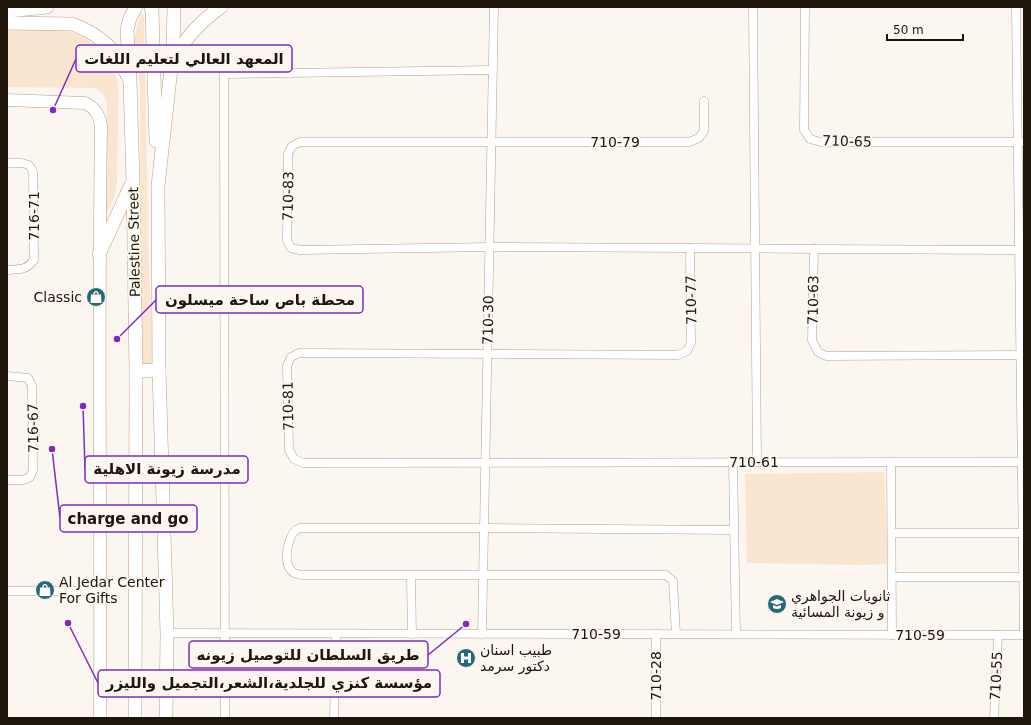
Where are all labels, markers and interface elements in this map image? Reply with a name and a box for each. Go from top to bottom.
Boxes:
scale bar [887,16,963,42]
text: 50 m [893,23,924,37]
callout: المعهد العالي لتعليم اللغات [76,45,292,72]
text: المعهد العالي لتعليم اللغات [84,50,284,68]
street label: 710-65 [822,132,872,150]
street label: 710-79 [590,134,640,150]
street label: 710-83 [280,171,296,221]
street label: Palestine Street [125,186,143,297]
street label: 716-71 [26,191,42,241]
street label: 710-77 [683,275,699,325]
street label: 710-63 [805,275,821,325]
shop icon: Classic [85,286,107,308]
callout: محطة باص ساحة ميسلون [156,286,363,313]
place label: Classic [34,289,82,305]
text: محطة باص ساحة ميسلون [165,291,355,309]
street label: 710-30 [480,295,496,345]
street label: 710-81 [280,381,296,431]
street label: 716-67 [25,403,41,453]
street label: 710-61 [729,454,779,470]
callout: مدرسة زيونة الاهلية [85,456,248,483]
text: مدرسة زيونة الاهلية [93,460,241,478]
callout: charge and go [60,505,197,532]
text: charge and go [67,510,189,528]
place label: Al Jedar Center For Gifts [59,574,165,606]
shop icon: Al Jedar Center For Gifts [34,579,56,601]
place label: ثانويات الجواهري و زيونة المسائية [791,588,891,621]
school or university icon: ثانويات الجواهري و زيونة المسائية [766,593,788,615]
street label: 710-59 [571,626,621,642]
street label: 710-59 [895,627,945,643]
callout: طريق السلطان للتوصيل زيونه [189,641,428,668]
place label: طبيب اسنان دكتور سرمد [480,642,552,675]
text: طريق السلطان للتوصيل زيونه [196,646,420,664]
hospital icon: طبيب اسنان دكتور سرمد [455,647,477,669]
street label: 710-28 [648,651,664,701]
street label: 710-55 [987,651,1005,701]
callout: مؤسسة كنزي للجلدية،الشعر،التجميل والليزر [98,670,440,697]
text: مؤسسة كنزي للجلدية،الشعر،التجميل والليزر [105,674,432,693]

